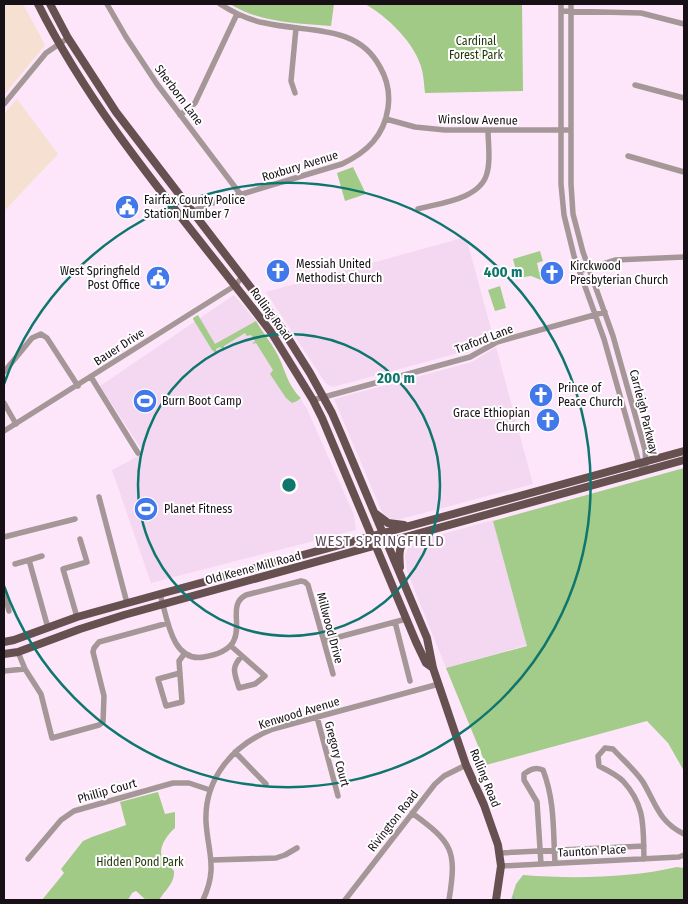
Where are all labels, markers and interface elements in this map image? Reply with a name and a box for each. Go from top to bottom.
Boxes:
park label: Cardinal Forest Park [449,34,503,62]
street label: Sherborn Lane [152,62,206,128]
street label: Winslow Avenue [438,112,518,128]
street label: Roxbury Avenue [260,148,340,184]
place label: Fairfax County Police Station Number 7 [144,193,245,221]
public building icon: Fairfax County Police Station Number 7 [114,194,140,220]
place label: Messiah United Methodist Church [296,257,382,285]
church icon: Messiah United Methodist Church [265,258,291,284]
place label: Kirckwood Presbyterian Church [570,259,668,287]
church icon: Kirckwood Presbyterian Church [539,260,565,286]
text: 400 m [484,263,522,281]
place label: West Springfield Post Office [60,264,140,292]
public building icon: West Springfield Post Office [145,265,171,291]
street label: Rolling Road [247,285,295,343]
street label: Traford Lane [453,321,515,357]
street label: Bauer Drive [91,326,147,368]
street label: Carrleigh Parkway [627,368,661,457]
text: 200 m [376,369,415,387]
place label: Prince of Peace Church [558,381,623,409]
church icon: Prince of Peace Church [528,382,554,408]
sports icon: Burn Boot Camp [132,388,158,414]
place label: Burn Boot Camp [162,394,242,408]
place label: Grace Ethiopian Church [453,406,530,434]
church icon: Grace Ethiopian Church [535,407,561,433]
centre of rings [280,476,298,494]
sports icon: Planet Fitness [133,496,159,522]
place label: Planet Fitness [164,502,232,516]
district label: WEST SPRINGFIELD [315,532,445,550]
street label: Old Keene Mill Road [204,548,302,588]
street label: Millwood Drive [314,591,346,665]
street label: Kenwood Avenue [257,694,341,732]
street label: Gregory Court [322,720,352,788]
street label: Rolling Road [467,747,503,809]
street label: Phillip Court [76,776,138,806]
street label: Rivington Road [365,788,421,854]
street label: Taunton Place [557,842,627,860]
park label: Hidden Pond Park [96,855,184,869]

